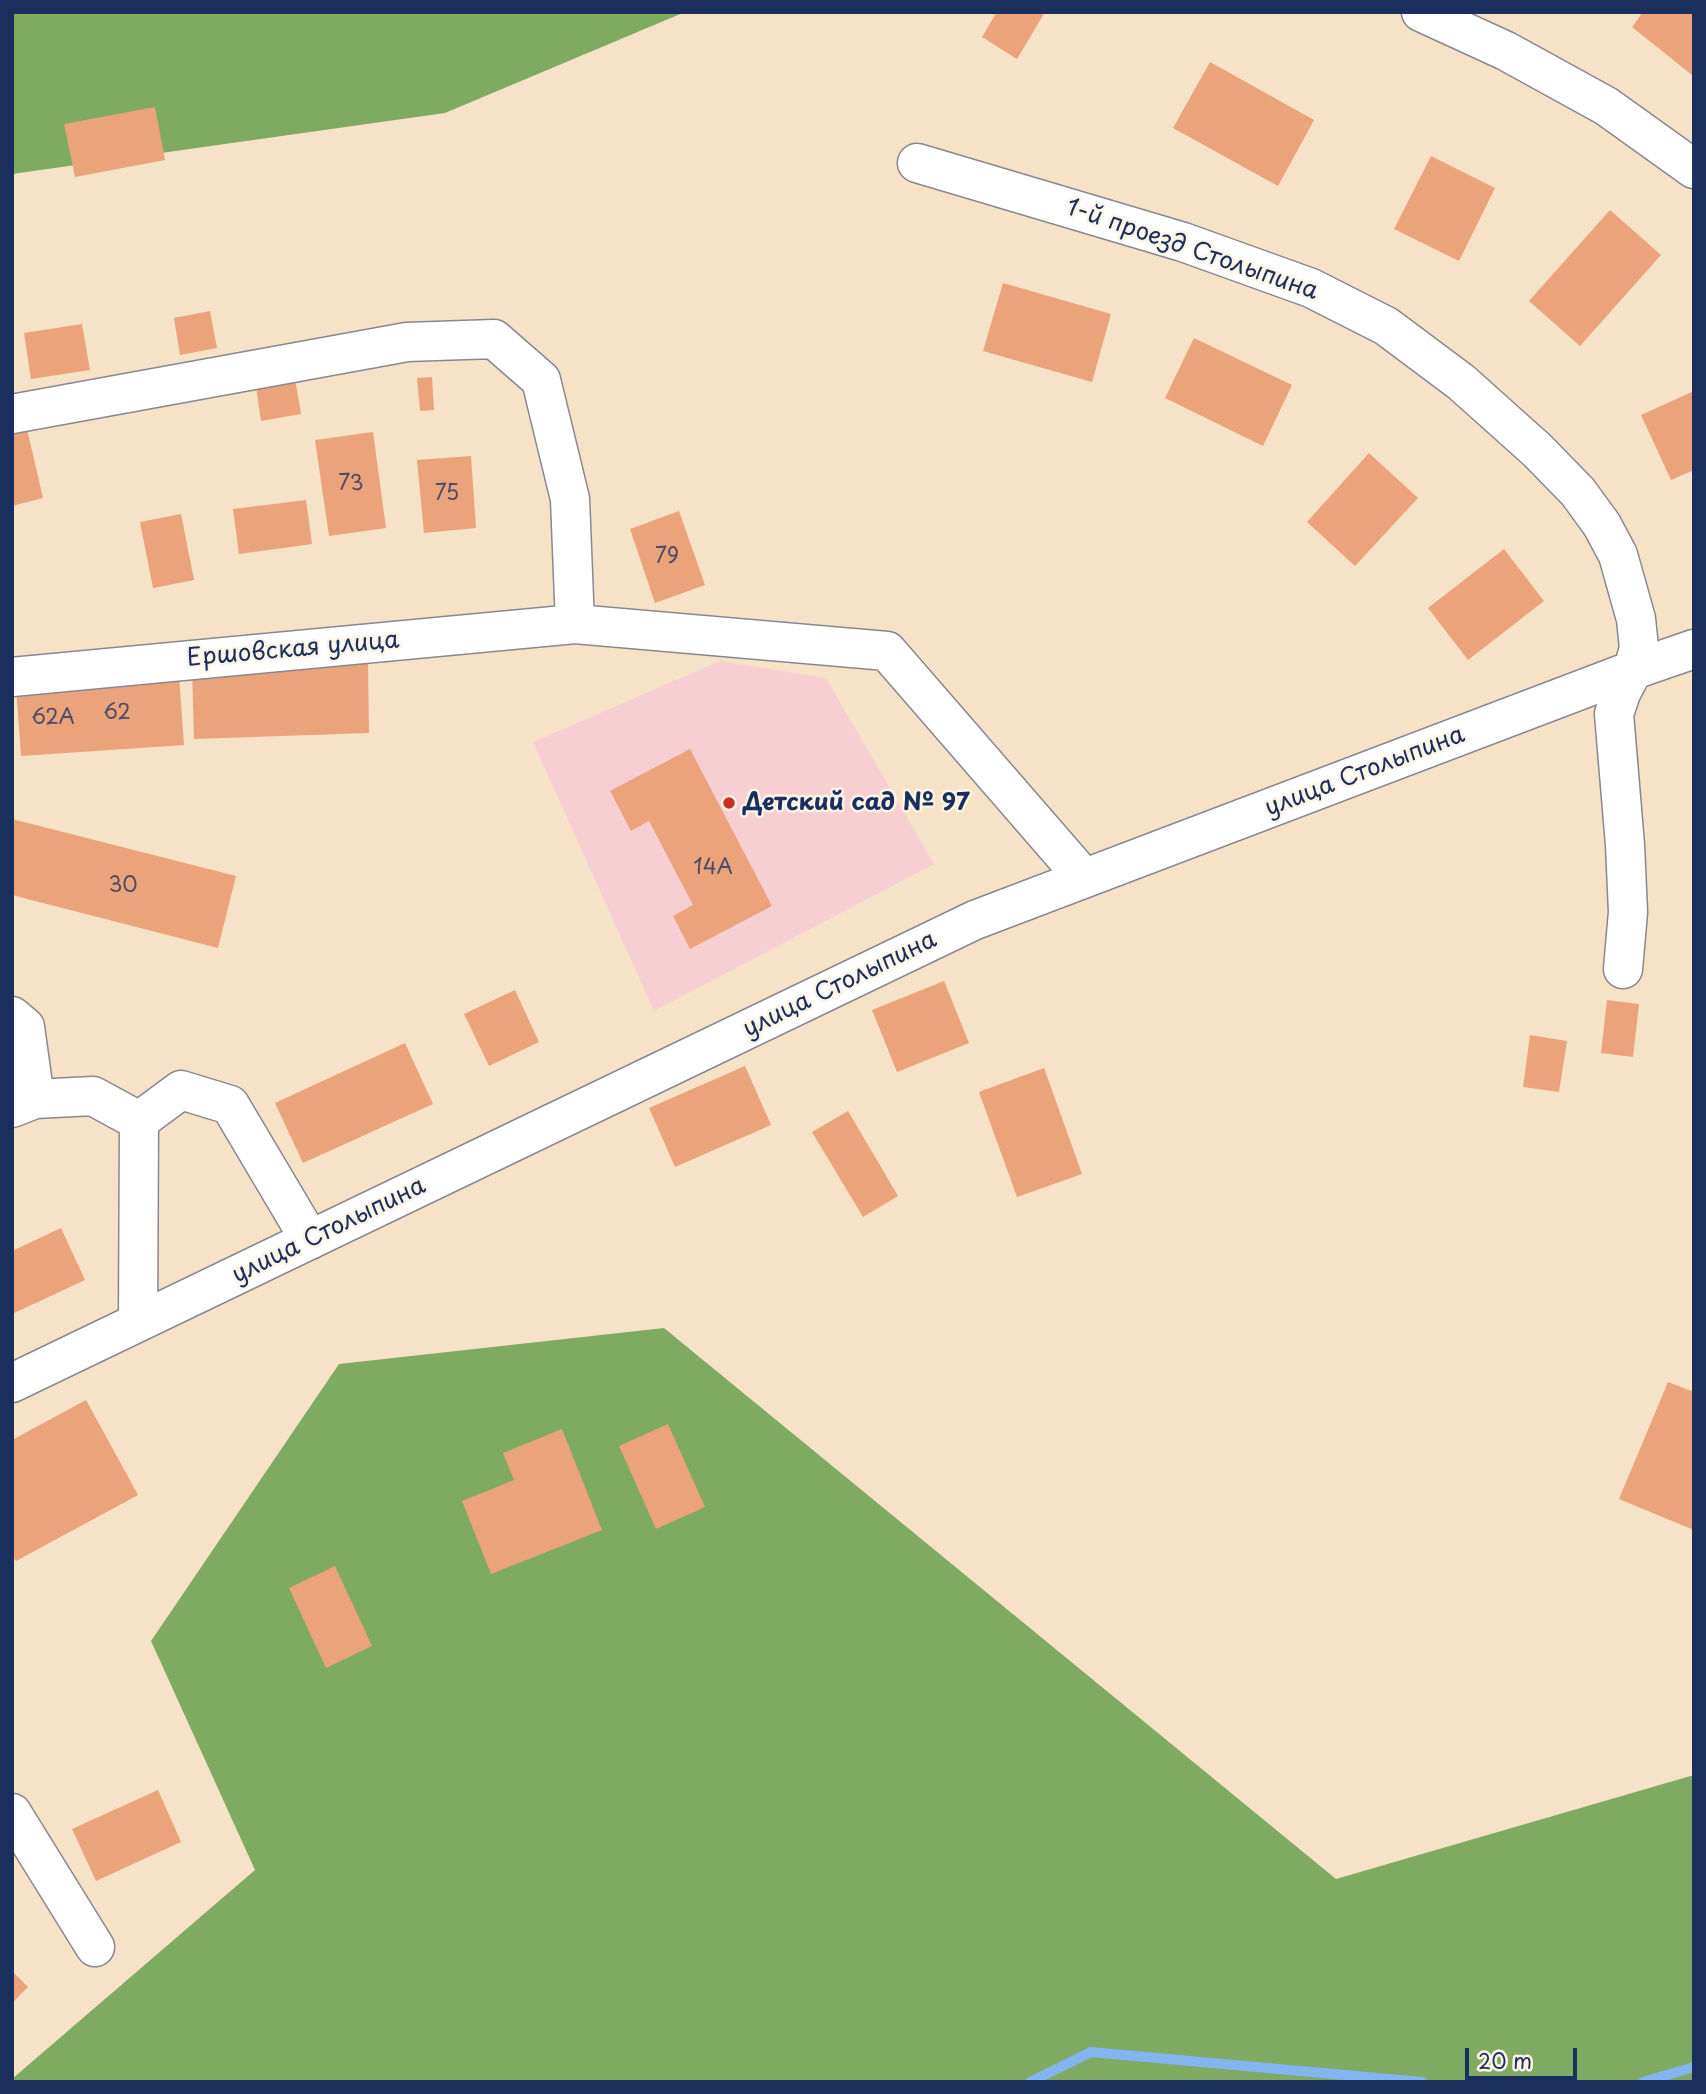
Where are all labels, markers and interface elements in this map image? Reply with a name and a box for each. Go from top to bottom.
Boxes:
street label: 1-й проезд Столыпина [1062,193,1322,307]
house number: 73 [338,471,364,497]
house number: 75 [435,481,459,507]
house number: 79 [655,544,679,570]
street label: Ершовская улица [186,626,400,674]
house number: 62 [103,700,131,726]
house number: 62А [31,705,75,731]
street label: улица Столыпина [1261,721,1469,823]
place label: Детский сад № 97 [743,789,970,817]
marker: Детский сад № 97 [721,795,737,811]
house number: 14А [693,855,733,881]
house number: 30 [108,873,138,899]
street label: улица Столыпина [739,926,941,1044]
street label: улица Столыпина [228,1172,430,1290]
scale bar [1468,2035,1580,2078]
text: 20 m [1478,2044,1532,2076]

